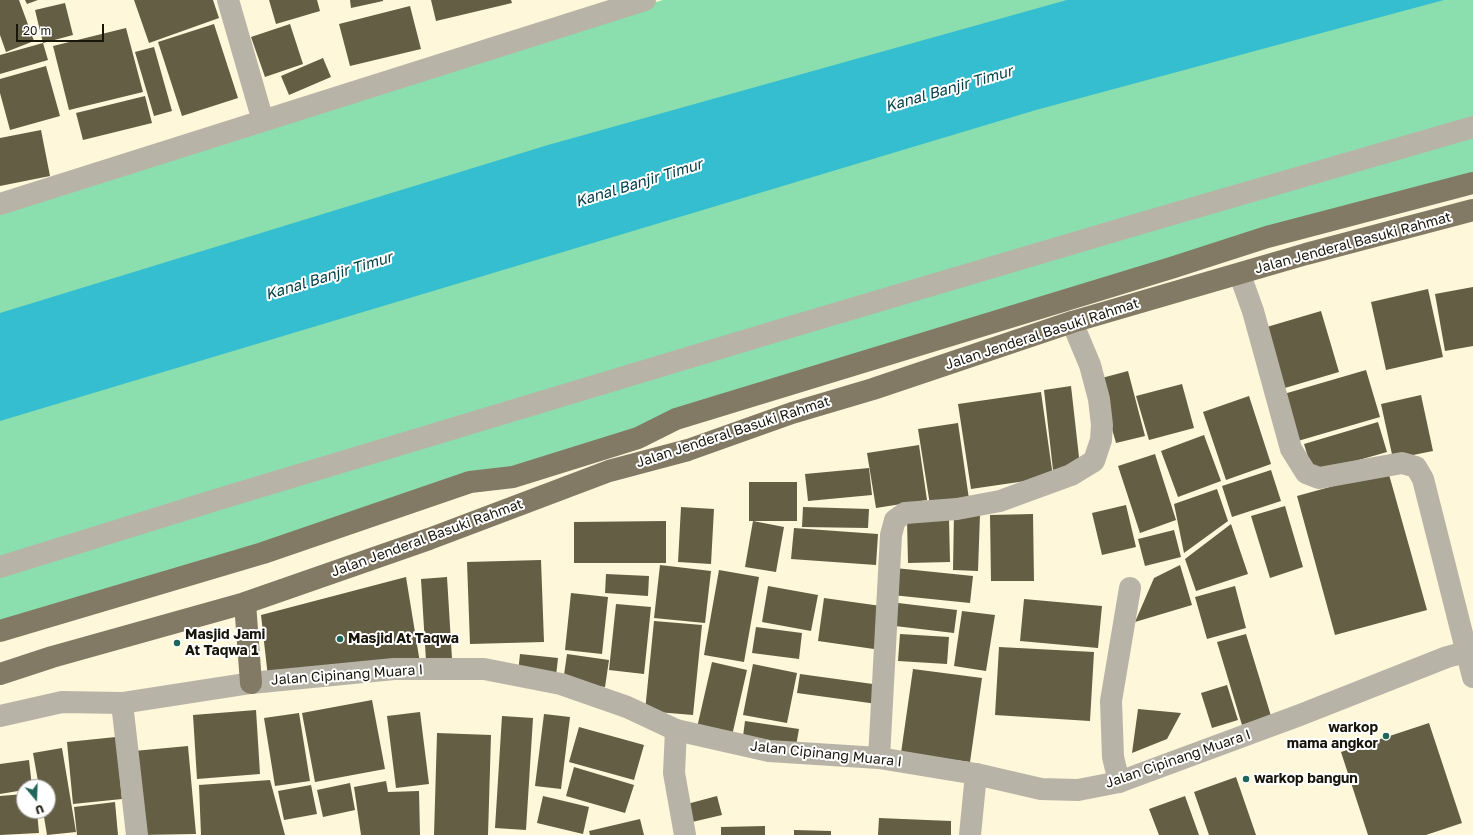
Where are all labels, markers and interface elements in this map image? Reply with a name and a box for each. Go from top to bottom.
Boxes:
scale bar [18,16,106,42]
text: 20 m [23,23,51,38]
water label: Kanal Banjir Timur [883,62,1015,116]
water label: Kanal Banjir Timur [573,155,705,211]
street label: Jalan Jenderal Basuki Rahmat [1253,209,1453,277]
water label: Kanal Banjir Timur [263,248,395,304]
street label: Jalan Jenderal Basuki Rahmat [943,295,1141,373]
street label: Jalan Jenderal Basuki Rahmat [634,393,832,471]
street label: Jalan Jenderal Basuki Rahmat [329,495,525,581]
place label: Masjid Jami At Taqwa 1 [185,627,265,660]
place label: Masjid At Taqwa [348,631,459,647]
marker: Masjid At Taqwa [335,634,345,644]
marker: Masjid Jami At Taqwa 1 [172,638,182,648]
street label: Jalan Cipinang Muara I [270,661,424,689]
place label: warkop mama angkor [1287,720,1378,752]
street label: Jalan Cipinang Muara I [1103,726,1253,792]
marker: warkop mama angkor [1381,731,1391,741]
street label: Jalan Cipinang Muara I [749,738,903,770]
place label: warkop bangun [1254,771,1358,787]
marker: warkop bangun [1241,774,1251,784]
north arrow [16,779,56,819]
text: U [34,802,46,817]

